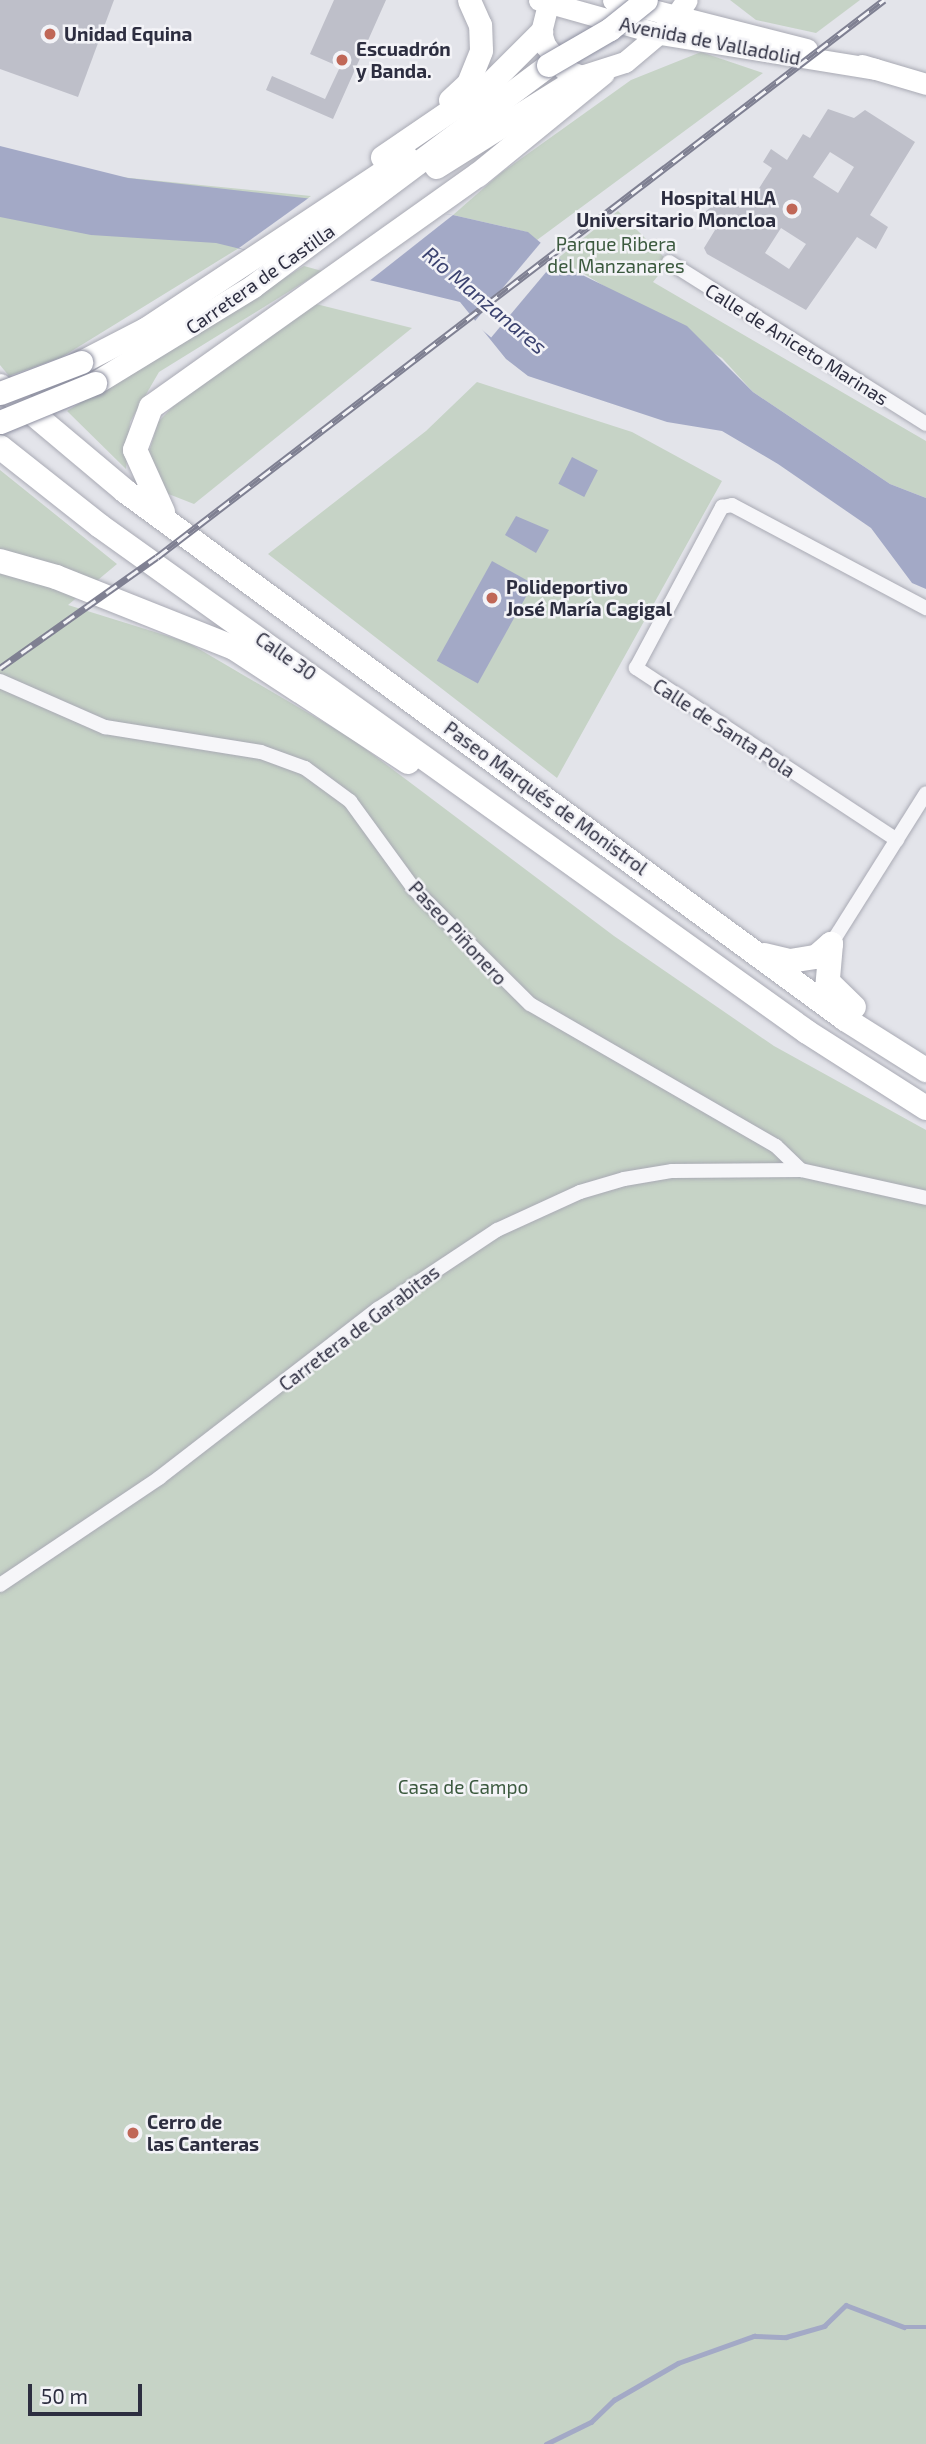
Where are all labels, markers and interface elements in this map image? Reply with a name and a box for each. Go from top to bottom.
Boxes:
street label: Avenida de Valladolid [617,12,803,70]
place label: Unidad Equina [64,23,192,45]
marker: Unidad Equina [42,26,58,42]
place label: Escuadrón y Banda. [356,38,451,82]
marker: Escuadrón y Banda. [334,52,350,68]
place label: Hospital HLA Universitario Moncloa [576,187,776,231]
marker: Hospital HLA Universitario Moncloa [782,199,802,219]
street label: Carretera de Castilla [181,219,339,339]
park label: Parque Ribera del Manzanares [547,233,685,277]
water label: Río Manzanares [418,241,552,359]
street label: Calle de Aniceto Marinas [701,278,893,410]
place label: Polideportivo José María Cagigal [506,576,672,620]
marker: Polideportivo José María Cagigal [484,590,500,606]
street label: Calle 30 [251,627,321,685]
street label: Calle de Santa Pola [649,674,799,782]
street label: Paseo Marqués de Monistrol [440,716,652,880]
street label: Paseo Piñonero [404,876,512,990]
street label: Carretera de Garabitas [274,1260,444,1396]
park label: Casa de Campo [398,1776,528,1798]
place label: Cerro de las Canteras [147,2111,259,2155]
marker: Cerro de las Canteras [125,2125,141,2141]
scale bar [32,2370,145,2414]
text: 50 m [41,2383,88,2408]

